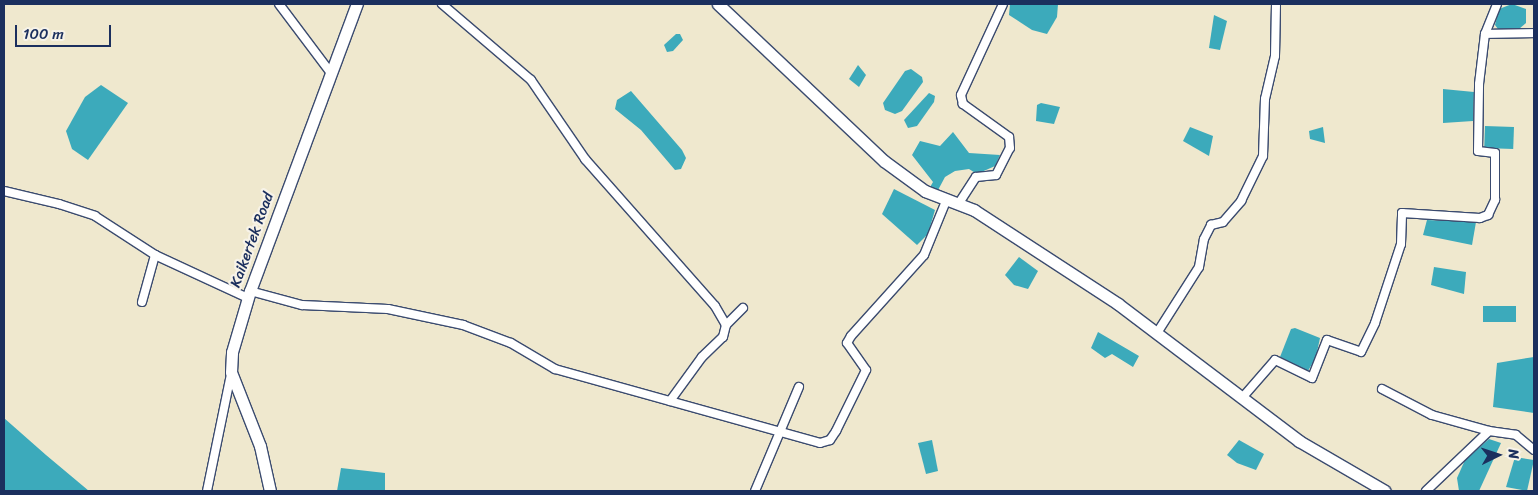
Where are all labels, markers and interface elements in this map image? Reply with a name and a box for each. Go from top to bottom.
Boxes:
scale bar [18,15,114,47]
text: 100 m [23,21,64,47]
street label: Kaikertek Road [226,190,278,290]
north arrow [1473,430,1523,480]
text: N [1501,448,1526,460]

